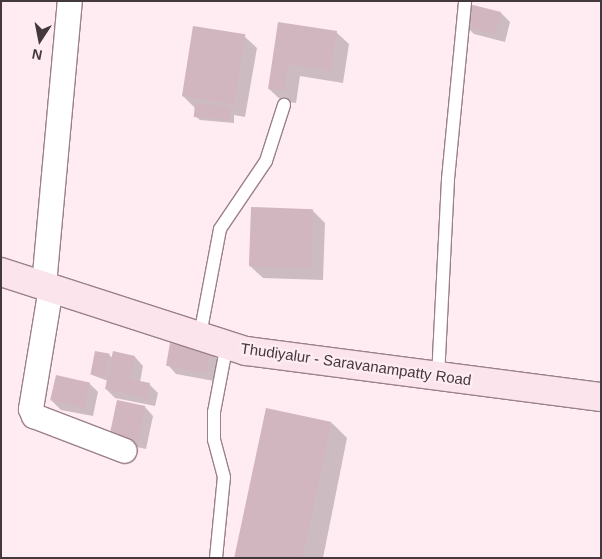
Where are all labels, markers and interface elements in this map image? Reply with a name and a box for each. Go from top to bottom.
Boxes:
north arrow [15,15,65,65]
text: N [31,46,44,64]
street label: Thudiyalur - Saravanampatty Road [240,339,472,389]

